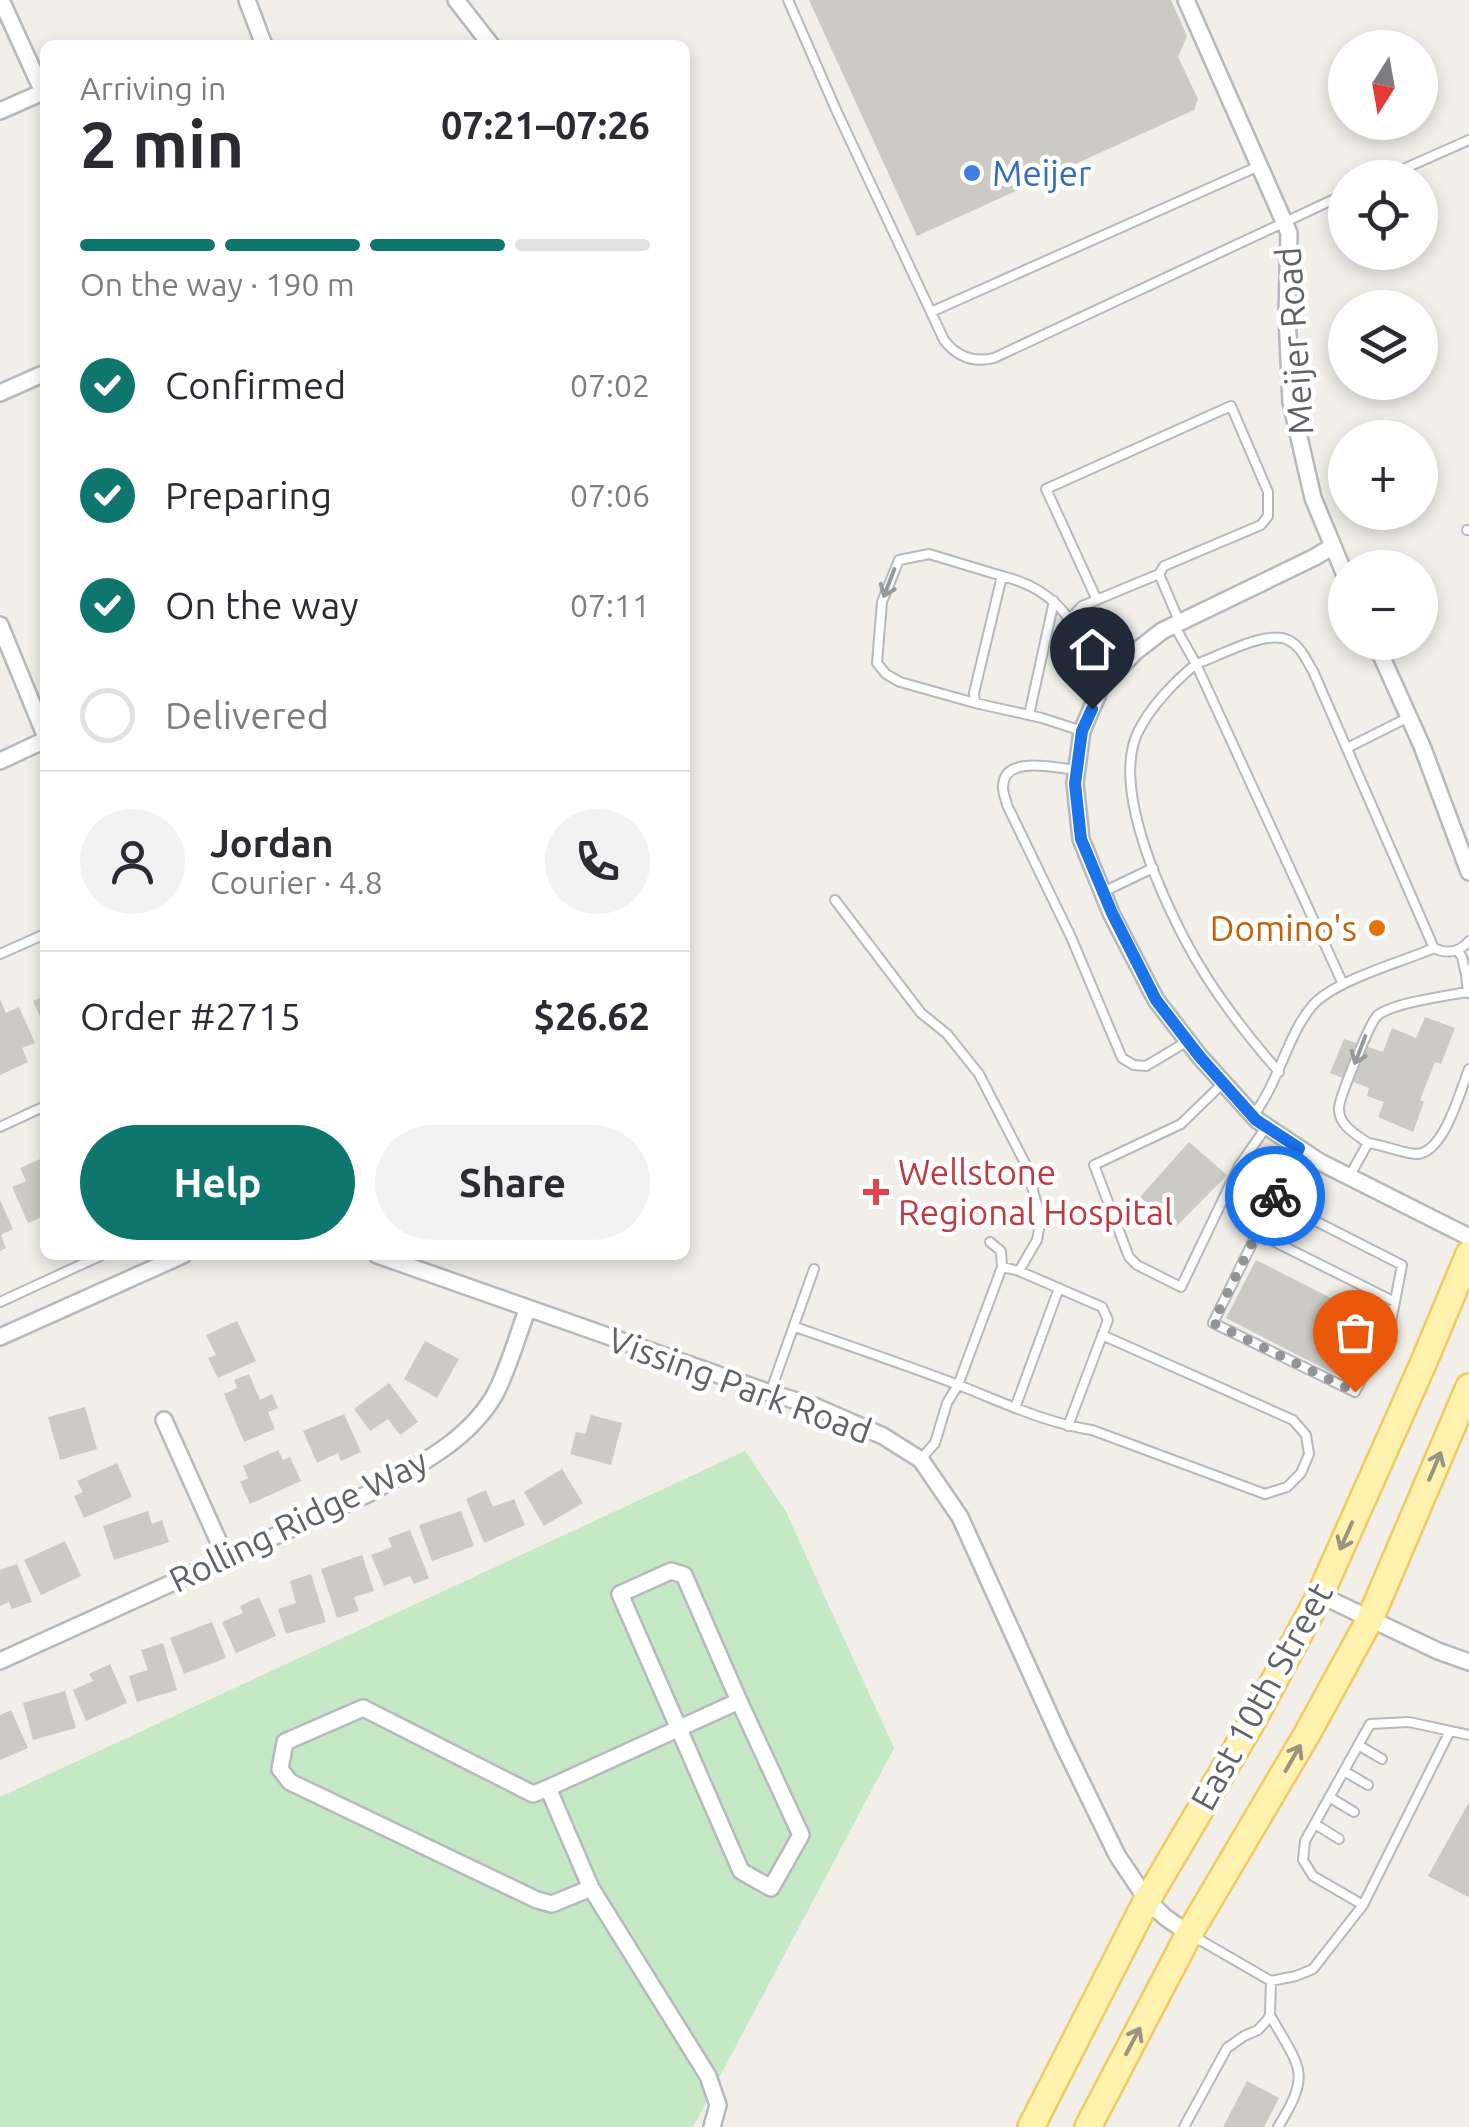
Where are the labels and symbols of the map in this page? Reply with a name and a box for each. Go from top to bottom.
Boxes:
north arrow [1328,30,1438,140]
place label: Meijer [992,153,1091,193]
marker: Meijer [961,162,983,184]
street label: Meijer Road [1267,246,1321,436]
one-way arrow [879,568,897,598]
pin [1050,607,1135,710]
place label: Domino's [1210,908,1357,948]
marker: Domino's [1366,917,1388,939]
one-way arrow [1350,1034,1368,1065]
courier [1225,1146,1325,1246]
place label: Wellstone Regional Hospital [898,1152,1173,1232]
marker: Wellstone Regional Hospital [863,1179,889,1205]
pin [1313,1290,1398,1393]
street label: Vissing Park Road [603,1319,877,1451]
street label: Rolling Ridge Way [163,1440,434,1600]
one-way arrow [1427,1451,1445,1482]
one-way arrow [1336,1521,1354,1551]
street label: East 10th Street [1182,1575,1340,1817]
one-way arrow [1283,1744,1303,1773]
one-way arrow [1124,2026,1143,2056]

